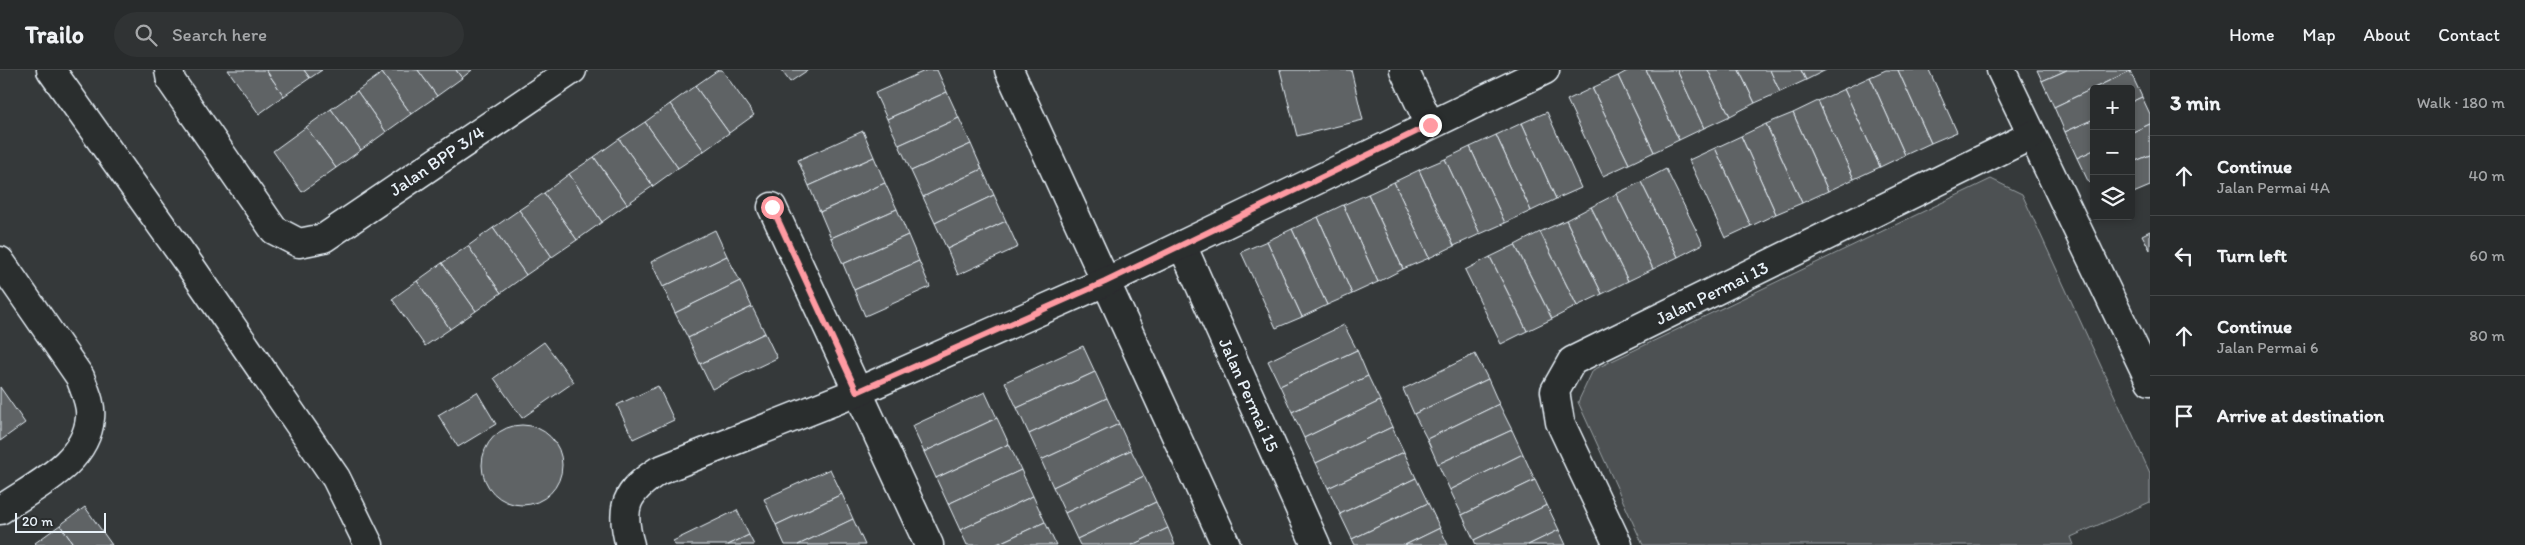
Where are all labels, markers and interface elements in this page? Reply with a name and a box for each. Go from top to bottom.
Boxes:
search box [114,12,464,57]
text: Trailo [25,20,84,49]
icon: search [132,21,160,49]
text: Search here [172,23,267,46]
text: Home [2229,24,2275,46]
text: Map [2303,24,2336,46]
text: About [2364,24,2410,46]
text: Contact [2438,24,2500,46]
map controls [2090,85,2135,220]
button: + [2090,85,2135,130]
text: 3 min [2170,90,2220,115]
text: Walk · 180 m [2417,93,2505,112]
route end [1419,114,1442,137]
street label: Jalan BPP 3/4 [385,121,489,201]
button: − [2090,130,2135,175]
text: Continue [2217,155,2292,178]
icon: ahead [2170,162,2198,190]
text: 40 m [2468,166,2505,185]
button: layers [2090,175,2135,220]
text: Jalan Permai 4A [2217,178,2330,197]
route start [761,196,784,219]
icon: left [2170,242,2198,270]
text: Turn left [2217,244,2287,267]
text: 60 m [2470,246,2505,265]
street label: Jalan Permai 13 [1652,256,1772,330]
text: Continue [2217,315,2292,338]
icon: ahead [2170,322,2198,350]
text: 80 m [2469,326,2505,345]
street label: Jalan Permai 15 [1214,335,1284,455]
text: Jalan Permai 6 [2217,338,2319,357]
icon: arrive [2170,402,2198,430]
text: Arrive at destination [2217,404,2384,427]
scale bar [15,510,106,533]
text: 20 m [22,513,53,530]

